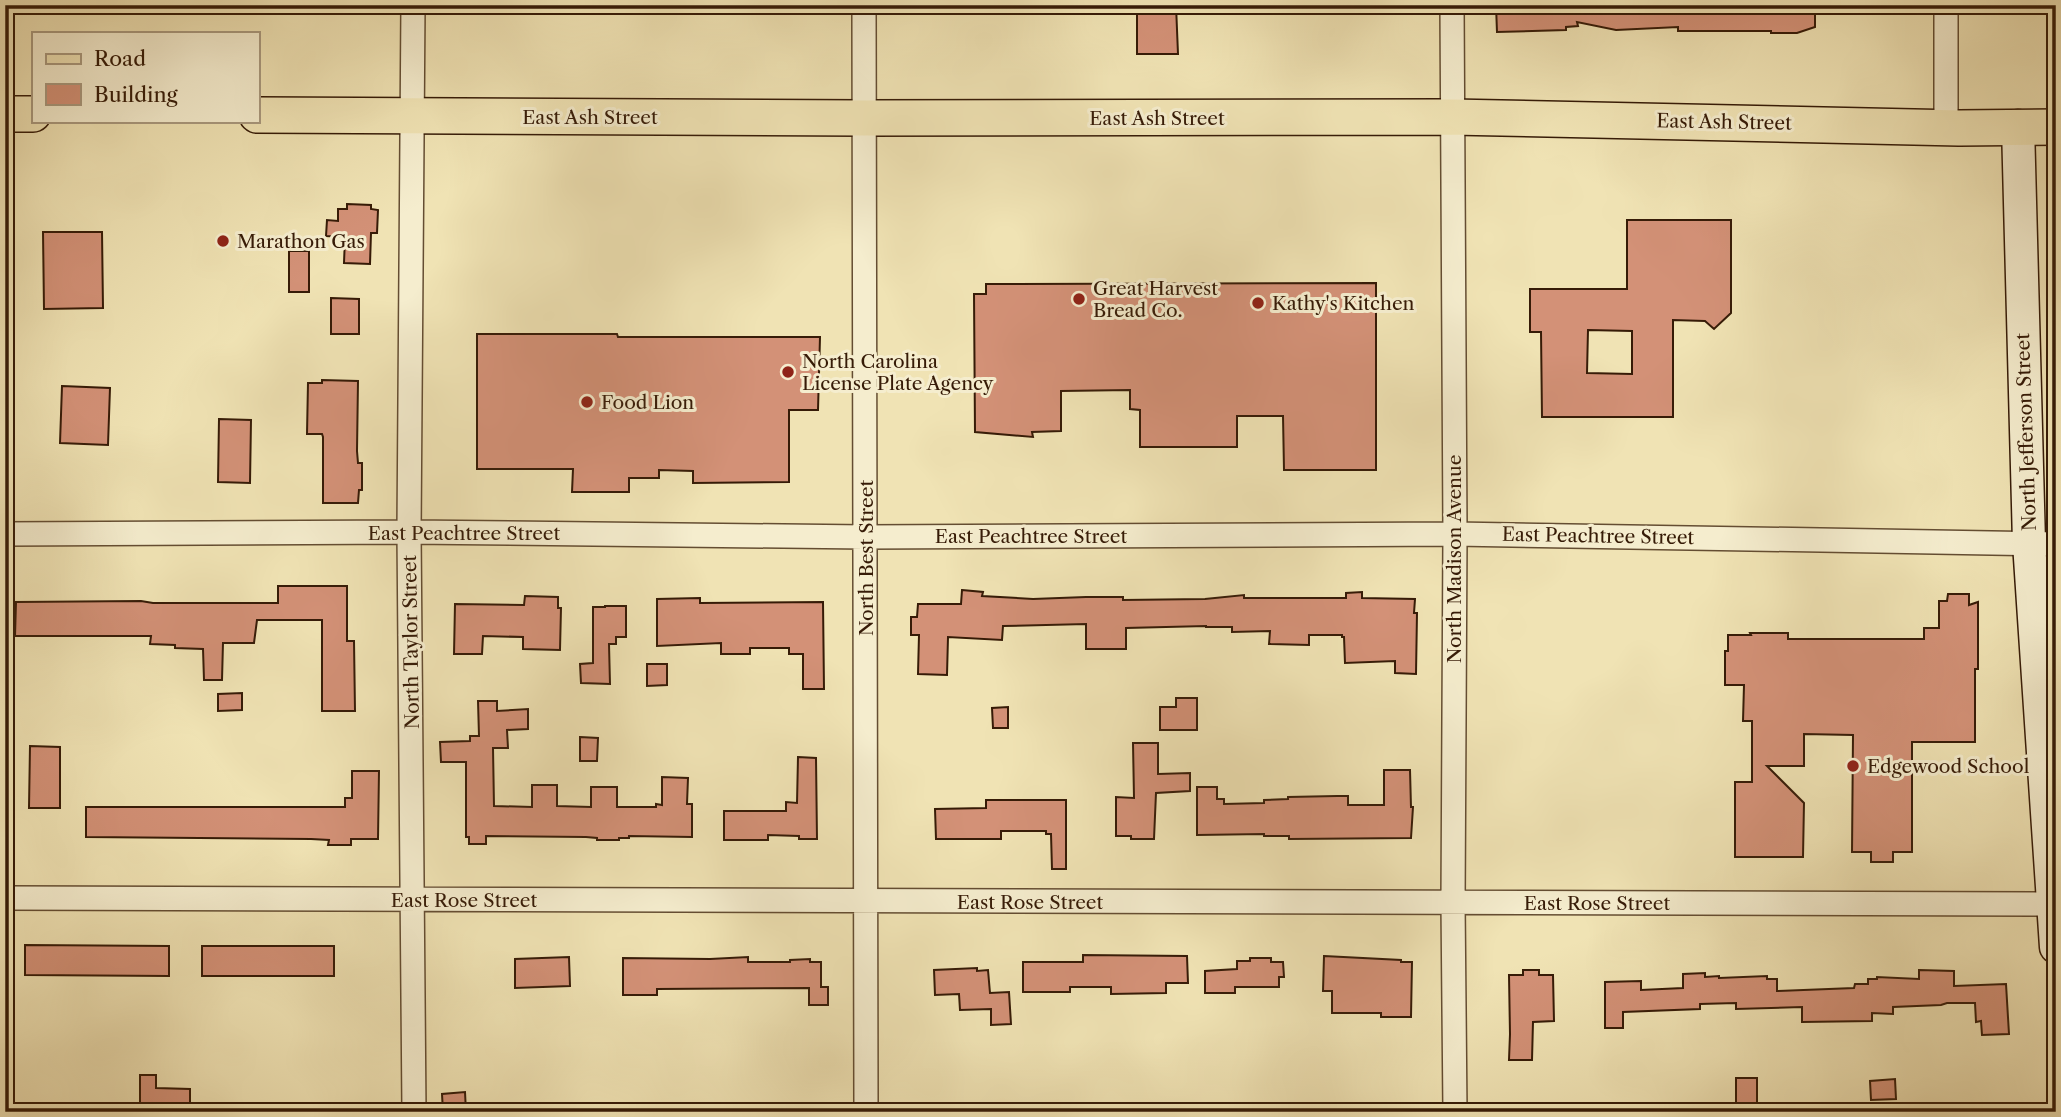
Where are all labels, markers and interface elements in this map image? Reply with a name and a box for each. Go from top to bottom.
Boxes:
legend [32,32,259,122]
text: Road [94,46,146,71]
text: Building [94,82,179,107]
street label: East Ash Street [522,106,658,129]
street label: East Ash Street [1089,107,1225,130]
street label: East Ash Street [1656,109,1792,135]
place label: Marathon Gas [237,230,365,253]
marker: Marathon Gas [215,233,231,249]
place label: Great Harvest Bread Co. [1093,277,1218,322]
marker: Great Harvest Bread Co. [1071,291,1087,307]
place label: Kathy's Kitchen [1272,292,1415,315]
marker: Kathy's Kitchen [1250,295,1266,311]
street label: North Jefferson Street [2011,332,2041,531]
place label: North Carolina License Plate Agency [802,350,994,395]
marker: North Carolina License Plate Agency [780,364,796,380]
place label: Food Lion [601,391,694,414]
marker: Food Lion [579,394,595,410]
street label: North Madison Avenue [1443,455,1466,663]
street label: North Best Street [855,480,878,636]
street label: East Peachtree Street [368,522,560,545]
street label: East Peachtree Street [1502,523,1695,549]
street label: East Peachtree Street [935,525,1127,548]
street label: North Taylor Street [398,554,424,729]
place label: Edgewood School [1867,755,2030,778]
marker: Edgewood School [1845,758,1861,774]
street label: East Rose Street [391,889,537,912]
street label: East Rose Street [957,891,1103,914]
street label: East Rose Street [1524,892,1670,915]

